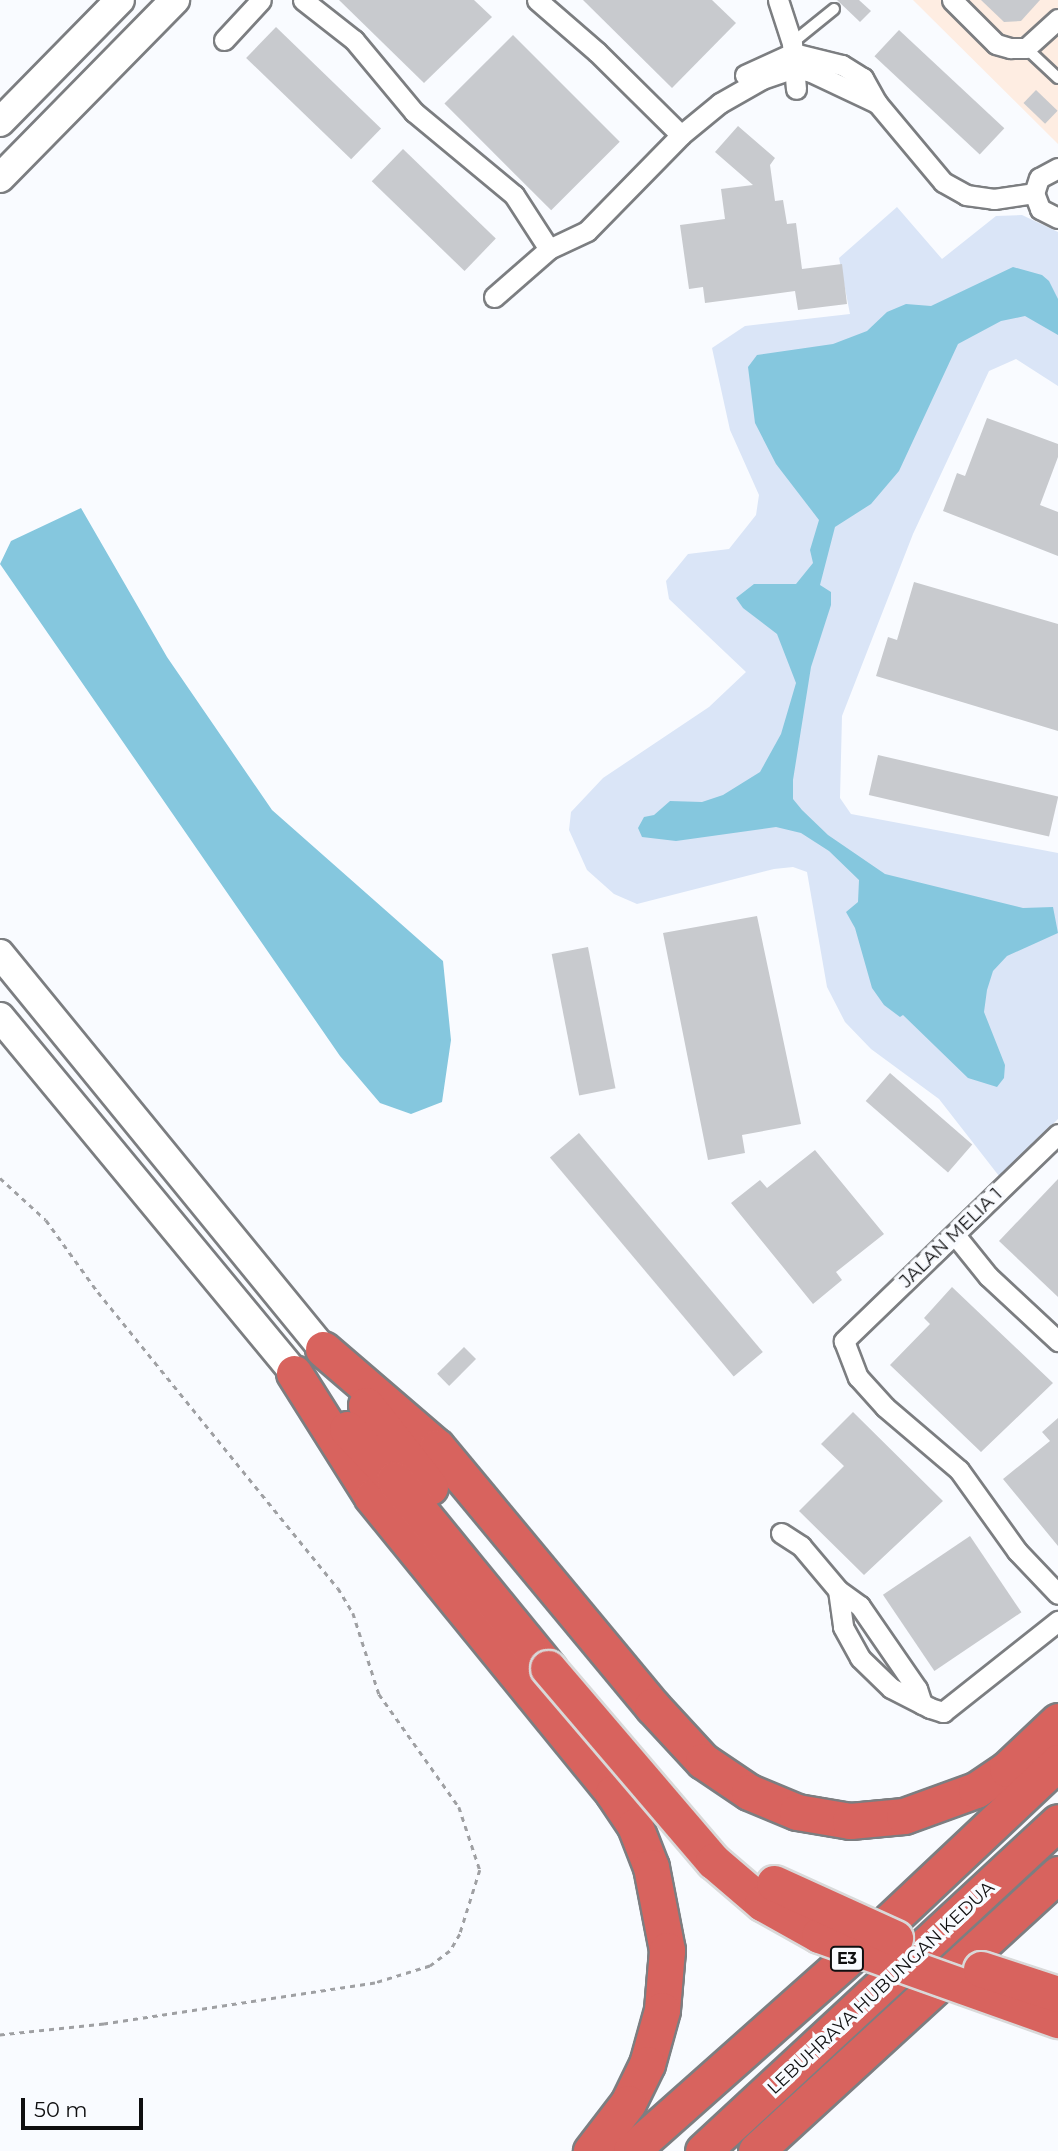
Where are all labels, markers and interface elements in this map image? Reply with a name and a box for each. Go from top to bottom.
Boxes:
street label: JALAN MELIA 1 [895,1184,1007,1292]
street label: LEBUHRAYA HUBUNGAN KEDUA [763,1877,999,2099]
road number: E3 [830,1946,864,1971]
scale bar [24,2084,147,2128]
text: 50 m [34,2097,88,2122]

